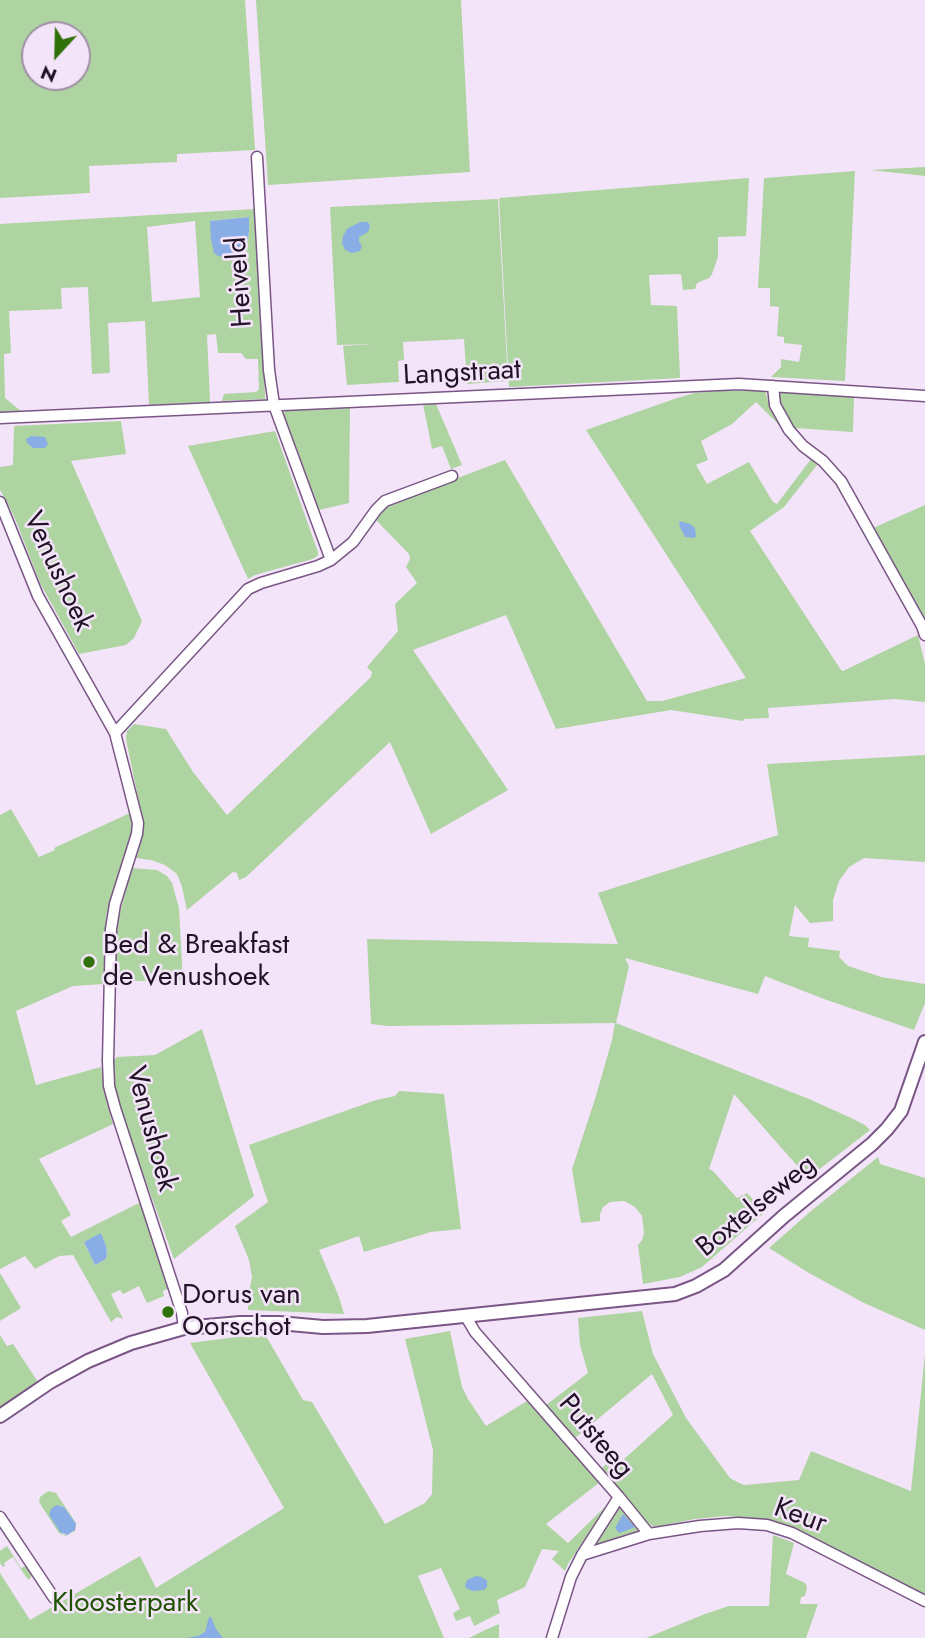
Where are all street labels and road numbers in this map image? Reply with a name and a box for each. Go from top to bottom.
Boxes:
street label: Heiveld [221,236,261,328]
street label: Langstraat [402,354,522,394]
street label: Venushoek [15,507,99,637]
street label: Venushoek [117,1063,183,1195]
street label: Boxtelseweg [690,1149,824,1265]
street label: Putsteeg [550,1388,640,1486]
street label: Keur [769,1492,831,1542]

